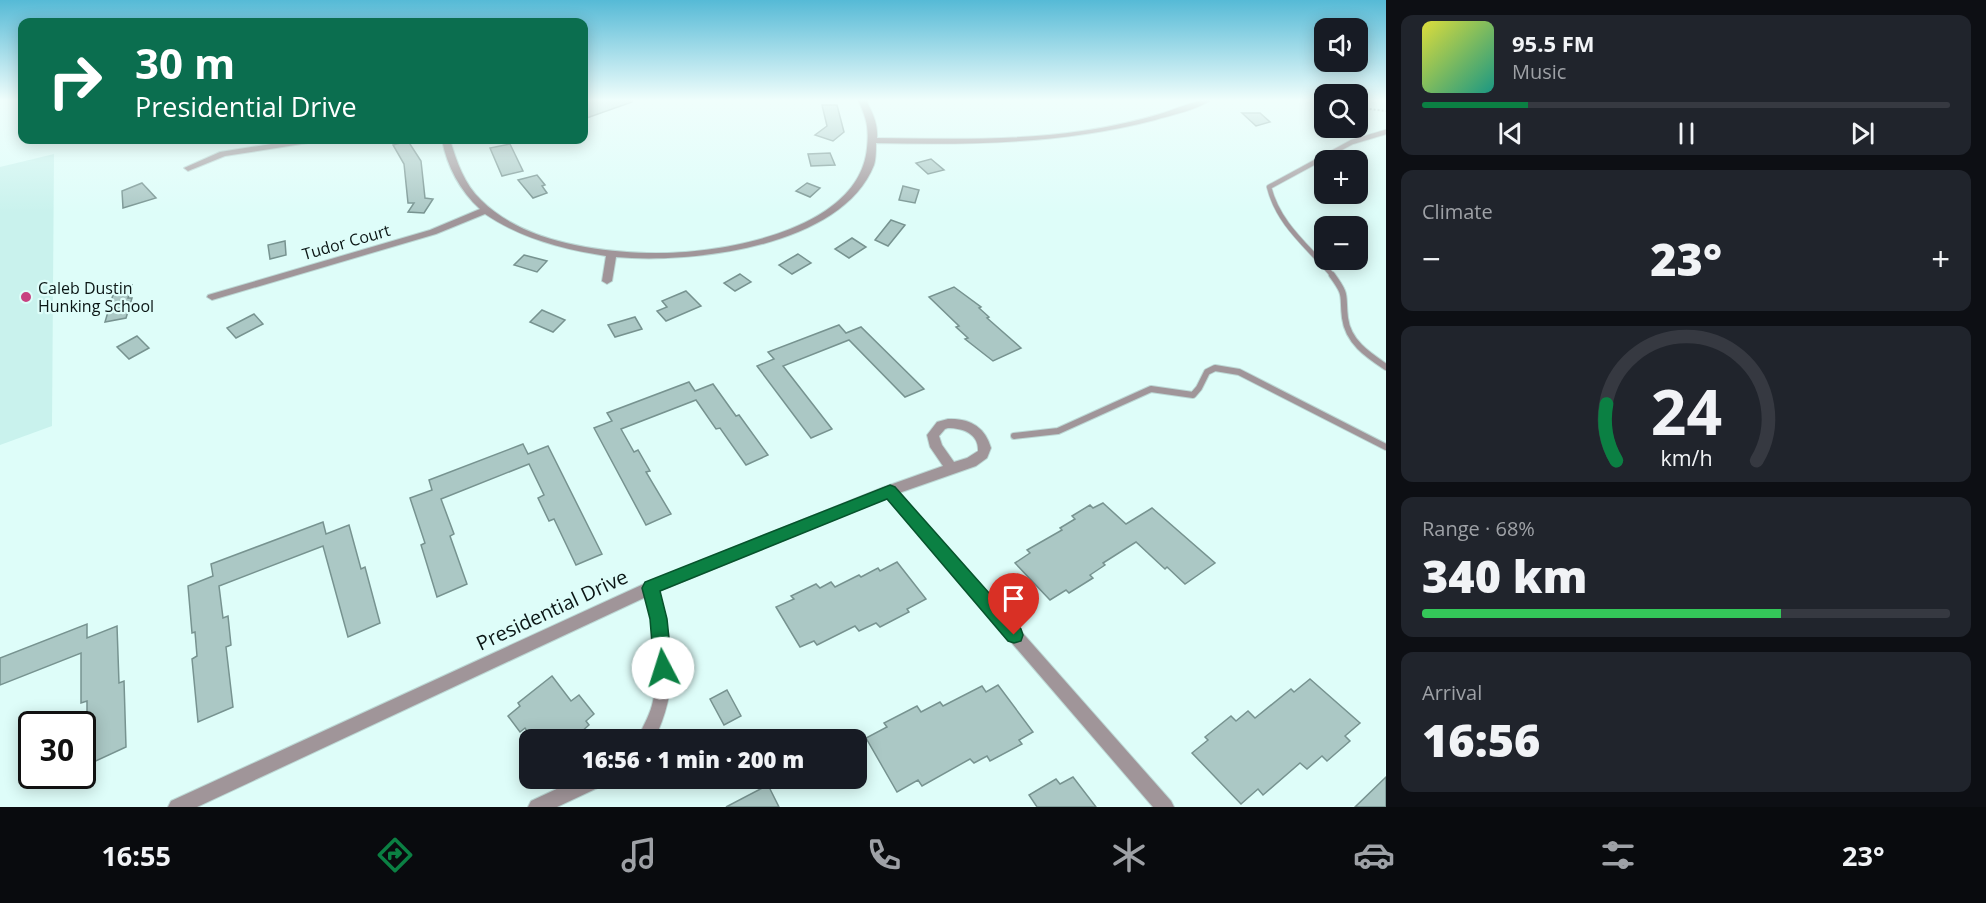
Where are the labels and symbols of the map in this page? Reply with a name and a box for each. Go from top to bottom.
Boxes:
street label: Tudor Court [299,219,393,265]
place label: Caleb Dustin Hunking School [38,277,154,317]
marker: Caleb Dustin Hunking School [19,290,33,304]
street label: Presidential Drive [472,563,632,656]
pin [988,573,1039,635]
position arrow [631,636,695,700]
speed limit sign: 30 [18,711,96,789]

